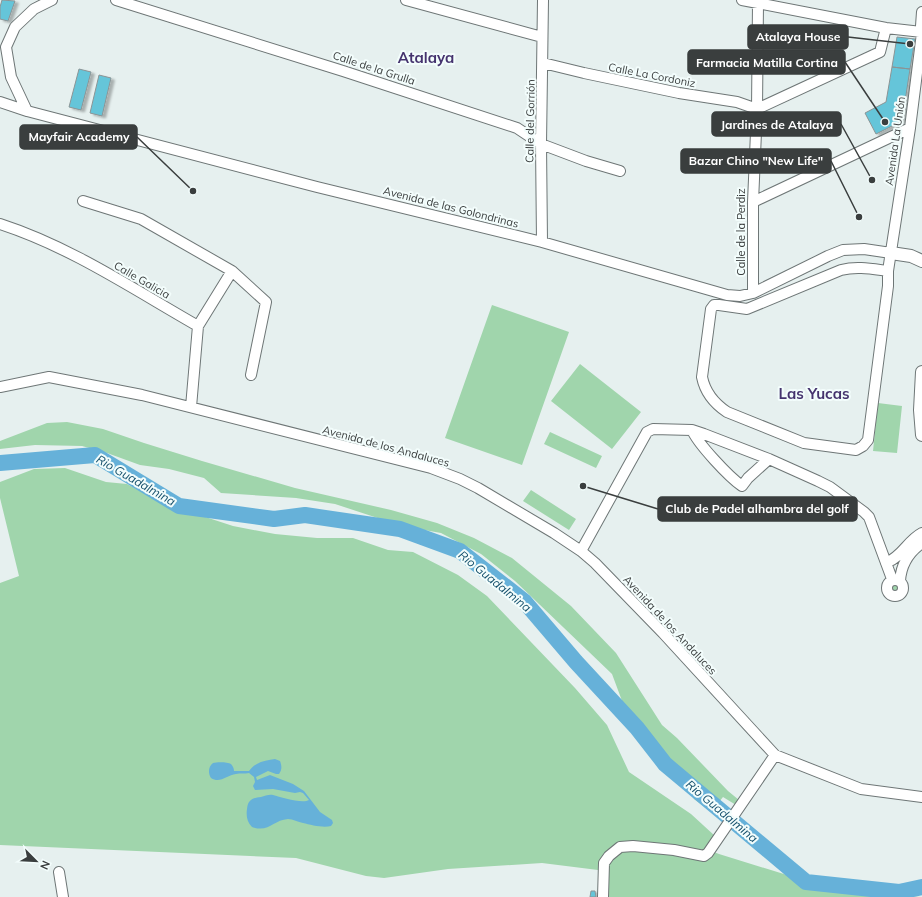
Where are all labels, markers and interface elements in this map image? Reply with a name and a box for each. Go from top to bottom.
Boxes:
callout: Atalaya House [748,25,848,49]
text: Atalaya House [756,29,841,44]
street label: Calle de la Grulla [331,48,417,88]
district label: Atalaya [398,48,454,67]
callout: Farmacia Matilla Cortina [688,50,845,74]
text: Farmacia Matilla Cortina [696,55,838,70]
street label: Calle La Cordoniz [607,60,697,90]
street label: Calle del Gorrión [522,79,538,163]
street label: Avenida La Unión [882,95,908,187]
callout: Jardines de Atalaya [712,112,841,136]
text: Jardines de Atalaya [721,117,833,132]
callout: Mayfair Academy [20,125,137,149]
text: Mayfair Academy [28,129,130,144]
callout: Bazar Chino "New Life" [681,149,831,173]
text: Bazar Chino "New Life" [689,153,823,168]
street label: Avenida de las Golondrinas [382,183,520,231]
street label: Calle de la Perdiz [734,188,748,276]
street label: Calle Galicia [111,258,173,302]
district label: Las Yucas [779,384,849,403]
street label: Avenida de los Andaluces [321,422,451,470]
water label: Rio Guadalmina [94,451,178,509]
callout: Club de Padel alhambra del golf [658,497,857,521]
text: Club de Padel alhambra del golf [665,501,849,516]
water label: Rio Guadalmina [456,547,534,615]
street label: Avenida de los Andaluces [620,572,720,678]
water label: Rio Guadalmina [683,777,761,845]
north arrow [16,841,56,881]
text: N [37,858,53,872]

